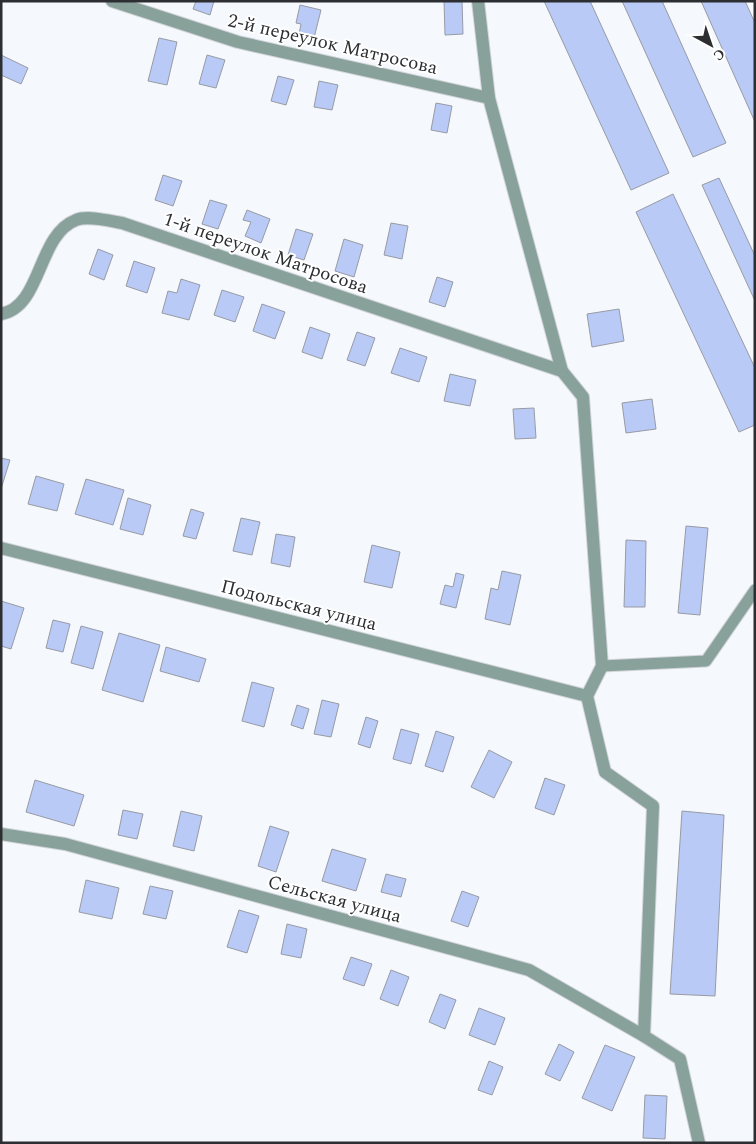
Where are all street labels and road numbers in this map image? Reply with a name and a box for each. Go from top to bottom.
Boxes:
street label: 2-й переулок Матросова [225,6,441,83]
street label: 1-й переулок Матросова [159,205,372,302]
street label: Подольская улица [217,572,380,639]
street label: Сельская улица [264,868,405,931]

